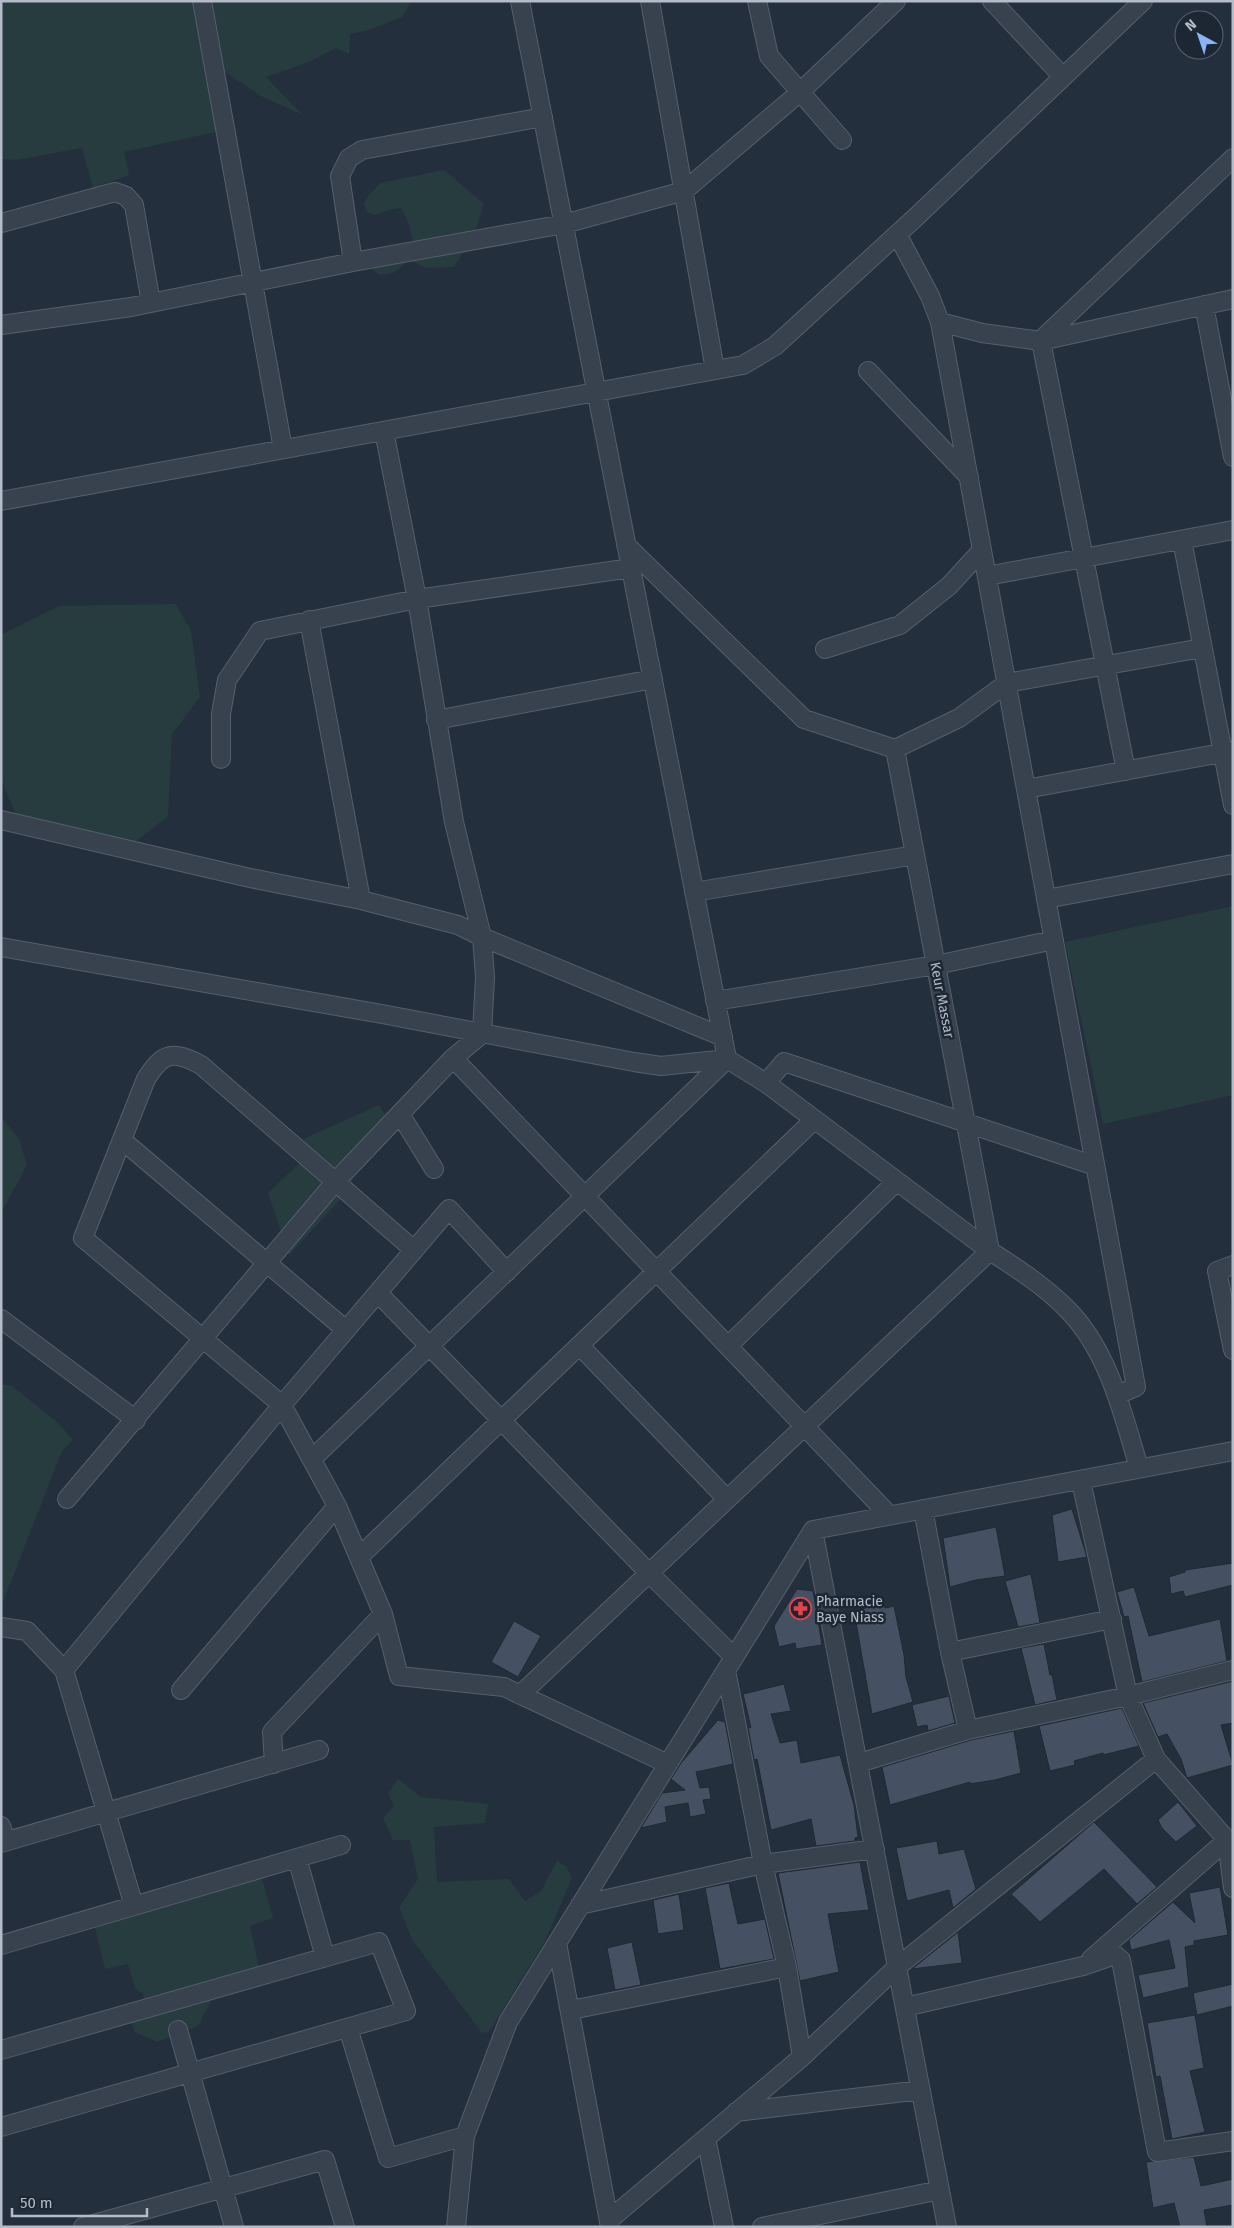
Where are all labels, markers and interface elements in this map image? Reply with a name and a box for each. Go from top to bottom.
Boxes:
north arrow [1174,10,1224,60]
text: N [1182,16,1200,35]
street label: Keur Massar [926,961,958,1040]
place label: Pharmacie Baye Niass [816,1593,884,1626]
pharmacy icon: Pharmacie Baye Niass [788,1597,812,1621]
scale bar [12,2186,148,2218]
text: 50 m [20,2194,53,2212]

